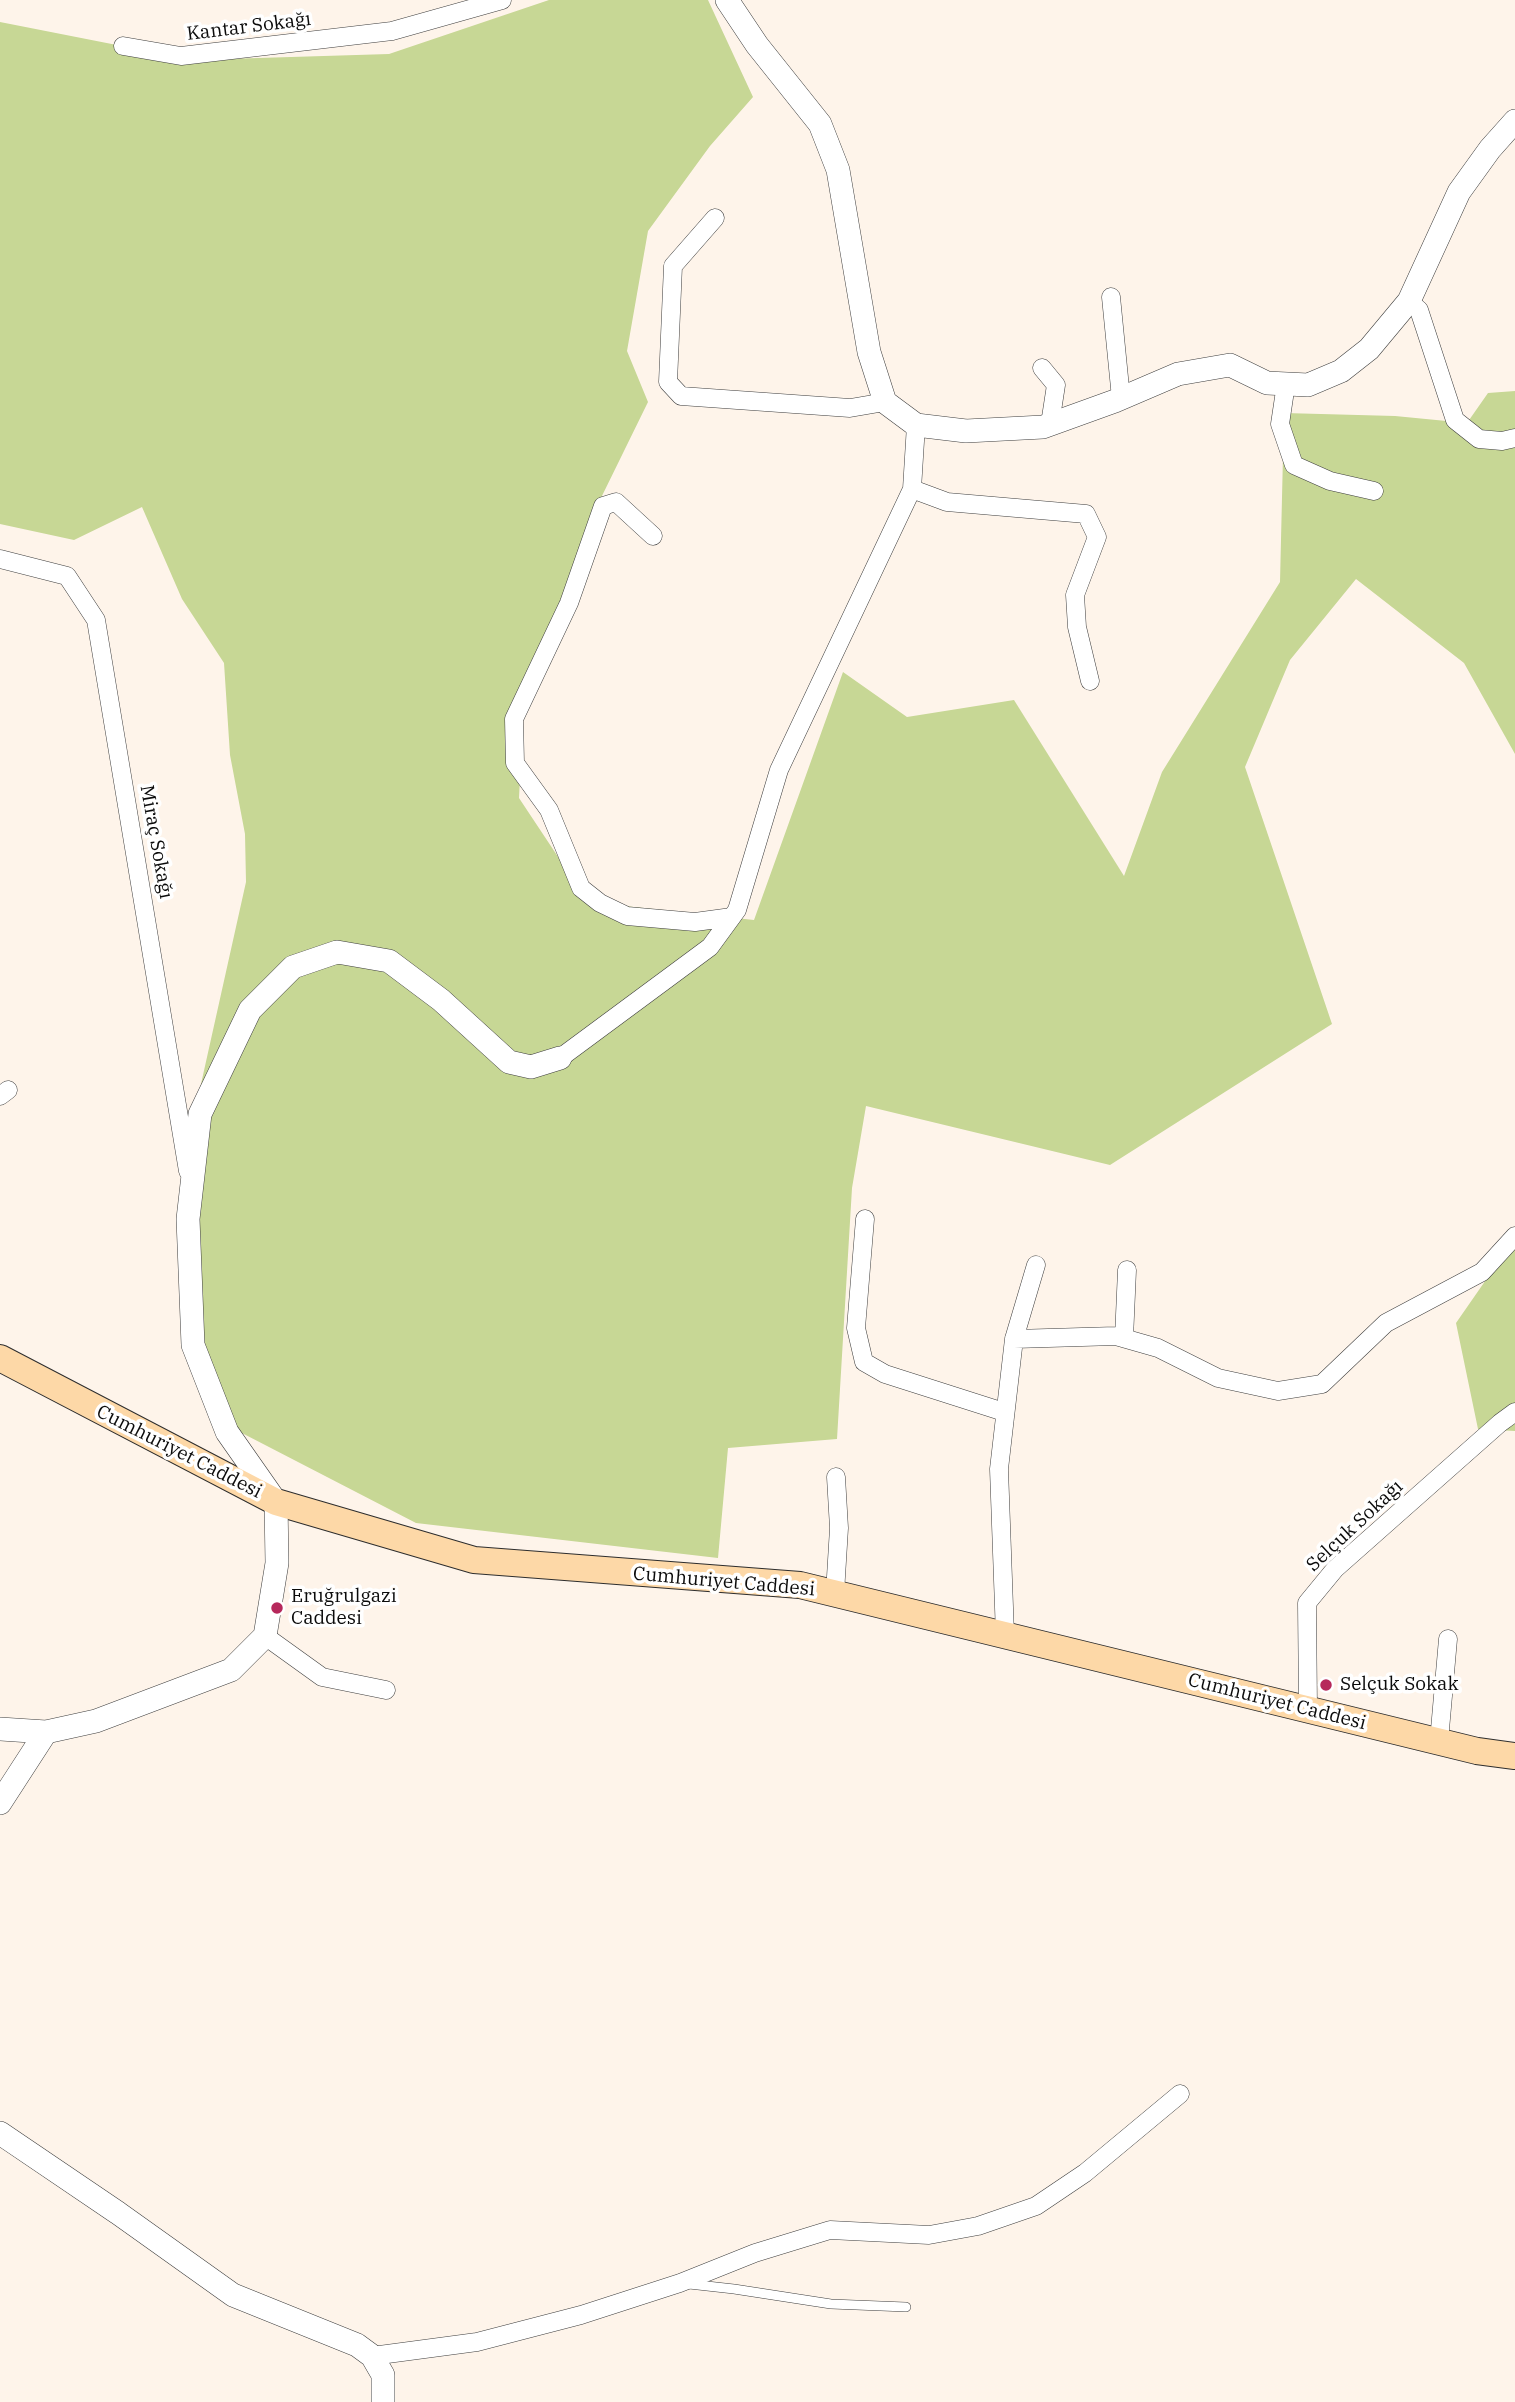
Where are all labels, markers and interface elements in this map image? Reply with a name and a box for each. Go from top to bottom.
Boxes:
street label: Kantar Sokağı [185,8,313,46]
street label: Miraç Sokağı [135,783,177,901]
street label: Cumhuriyet Caddesi [93,1400,265,1504]
street label: Selçuk Sokağı [1302,1475,1408,1577]
street label: Cumhuriyet Caddesi [632,1563,816,1601]
place label: Eruğrulgazi Caddesi [291,1586,397,1630]
marker: Eruğrulgazi Caddesi [269,1600,285,1616]
street label: Cumhuriyet Caddesi [1186,1669,1368,1735]
place label: Selçuk Sokak [1340,1674,1459,1696]
marker: Selçuk Sokak [1318,1677,1334,1693]

